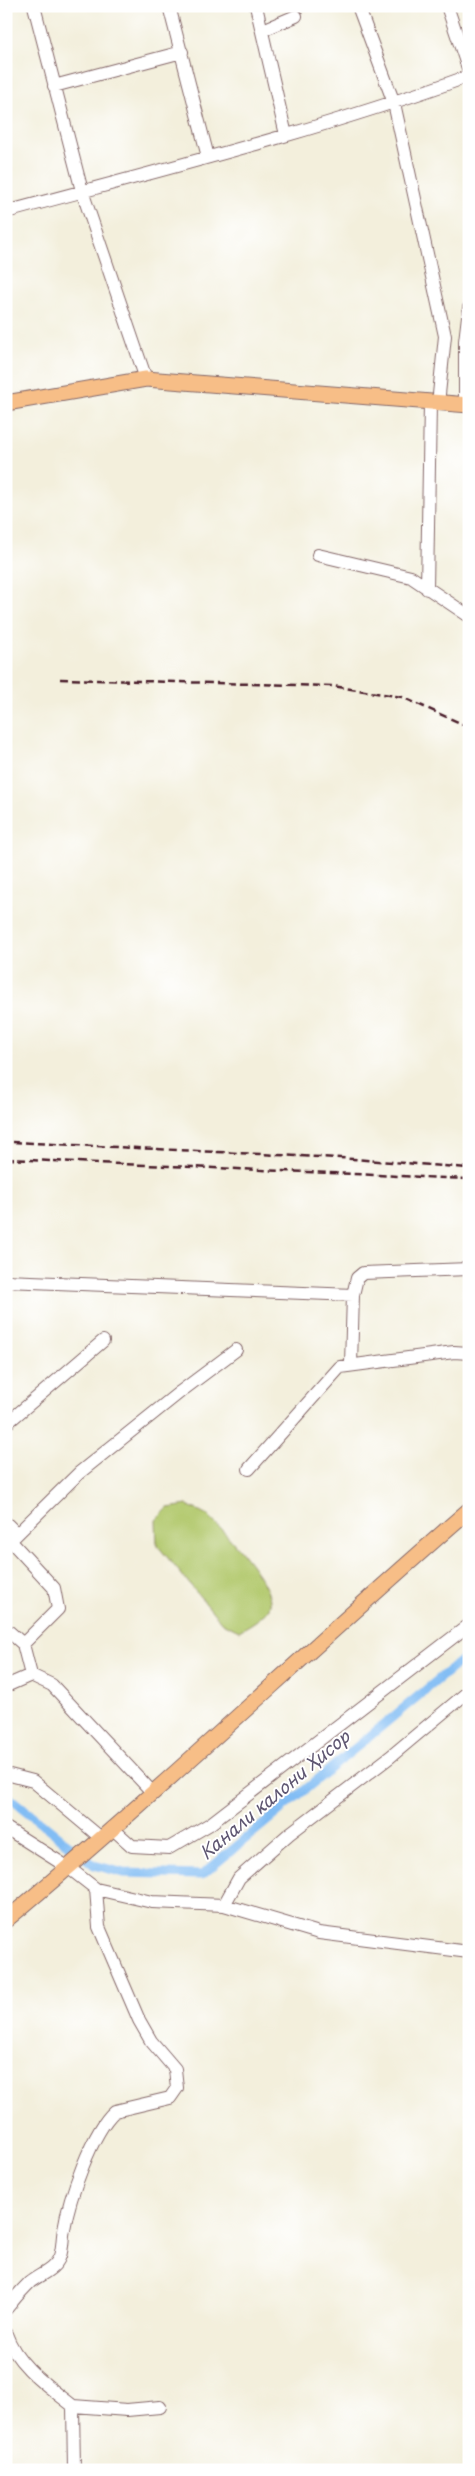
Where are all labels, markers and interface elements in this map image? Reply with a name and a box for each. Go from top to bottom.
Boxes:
water label: Канали калони Ҳисор [193,1722,356,1865]

